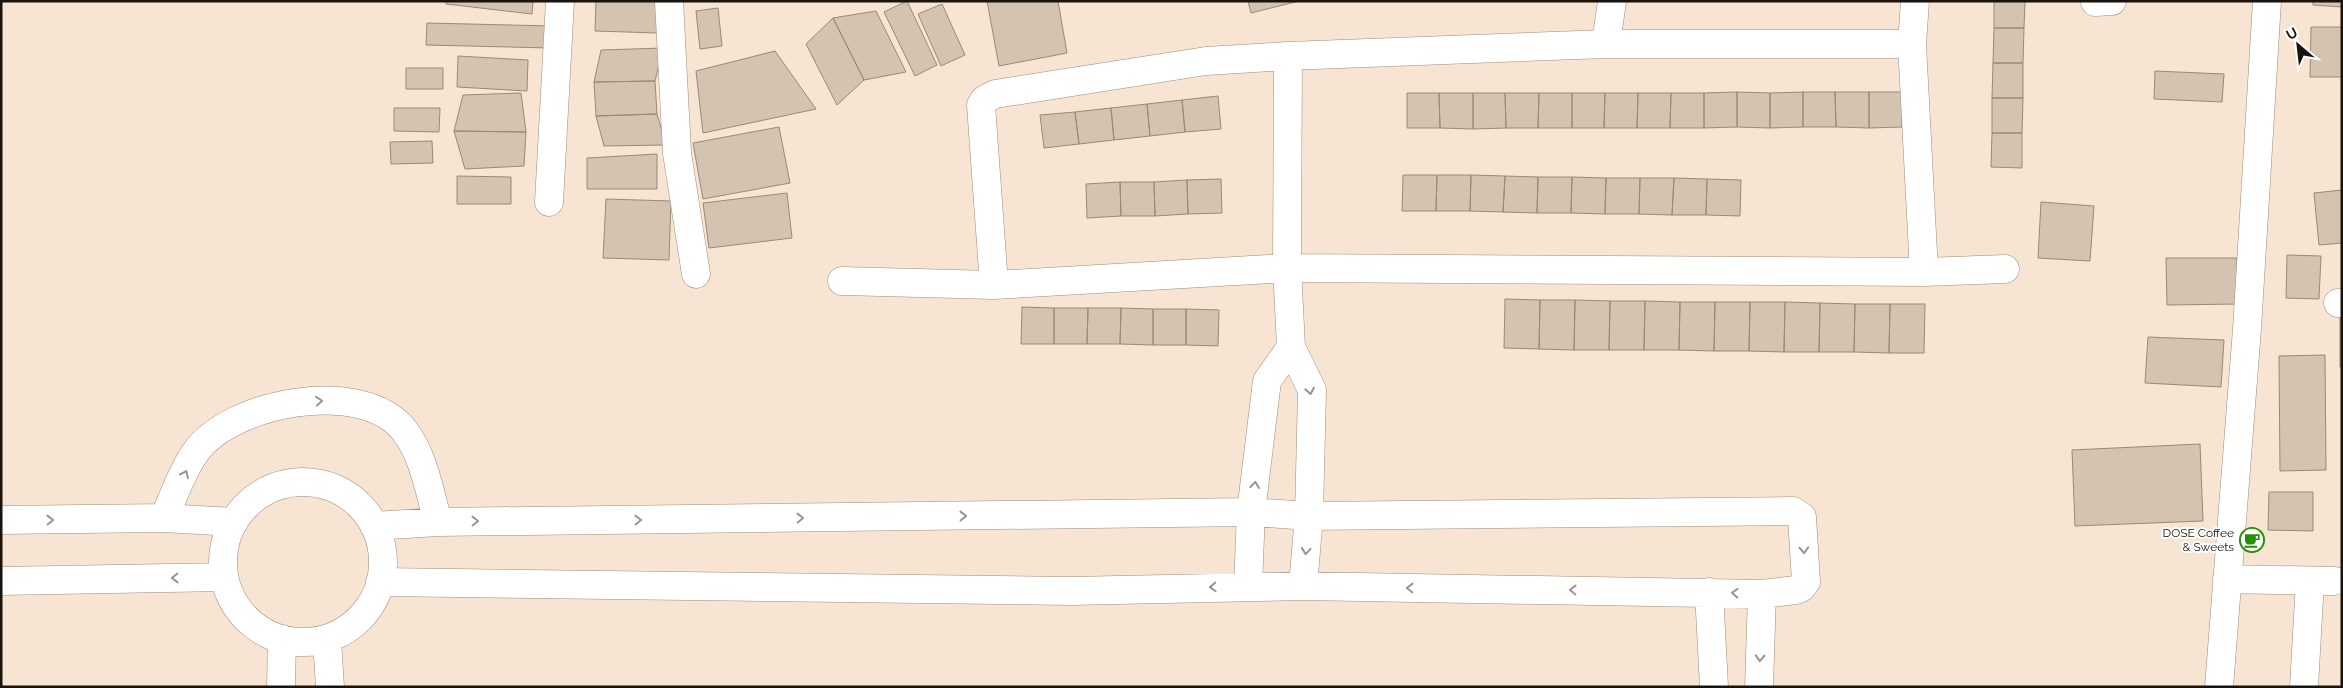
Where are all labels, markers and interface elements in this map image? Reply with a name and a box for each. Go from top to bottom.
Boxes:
north arrow [2273,20,2323,70]
text: U [2284,24,2300,43]
one-way arrow [1305,387,1315,396]
one-way arrow [315,395,323,406]
one-way arrow [179,470,189,479]
one-way arrow [1249,481,1259,489]
one-way arrow [960,511,967,521]
one-way arrow [797,513,805,523]
one-way arrow [46,514,54,525]
one-way arrow [634,514,642,525]
one-way arrow [472,516,480,526]
place label: DOSE Coffee & Sweets [2163,526,2234,554]
cafe icon: DOSE Coffee & Sweets [2239,527,2265,553]
one-way arrow [1799,546,1810,554]
one-way arrow [1301,547,1312,555]
one-way arrow [171,573,178,583]
one-way arrow [1209,582,1216,592]
one-way arrow [1406,583,1414,593]
one-way arrow [1569,585,1576,595]
one-way arrow [1731,588,1739,598]
one-way arrow [1755,654,1765,662]

